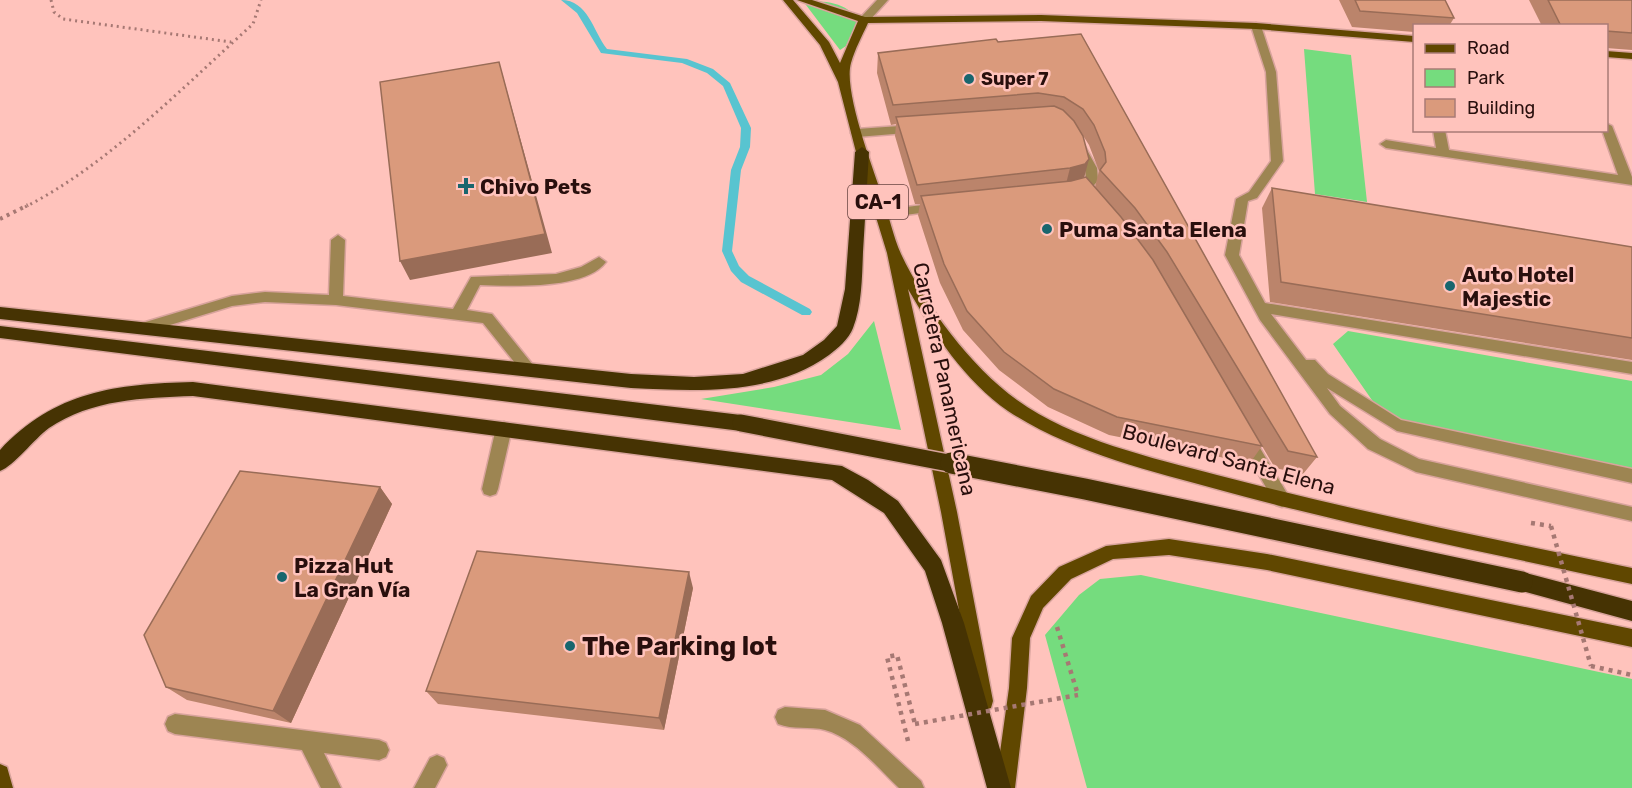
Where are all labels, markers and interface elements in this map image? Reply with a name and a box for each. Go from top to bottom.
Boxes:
legend [1413,24,1608,132]
text: Road [1467,37,1510,59]
text: Park [1467,67,1505,89]
place label: Super 7 [981,68,1049,90]
marker: Super 7 [962,72,976,86]
text: Building [1467,97,1535,119]
place label: Chivo Pets [480,174,592,199]
marker: Chivo Pets [457,177,475,195]
road number: CA-1 [848,185,908,219]
place label: Puma Santa Elena [1059,217,1247,242]
marker: Puma Santa Elena [1040,222,1054,236]
street label: Carretera Panamericana [908,260,982,498]
place label: Auto Hotel Majestic [1462,262,1574,311]
marker: Auto Hotel Majestic [1443,279,1457,293]
street label: Boulevard Santa Elena [1120,419,1338,499]
place label: Pizza Hut La Gran Vía [294,553,410,602]
marker: Pizza Hut La Gran Vía [275,570,289,584]
place label: The Parking lot [582,631,777,662]
marker: The Parking lot [563,639,577,653]

